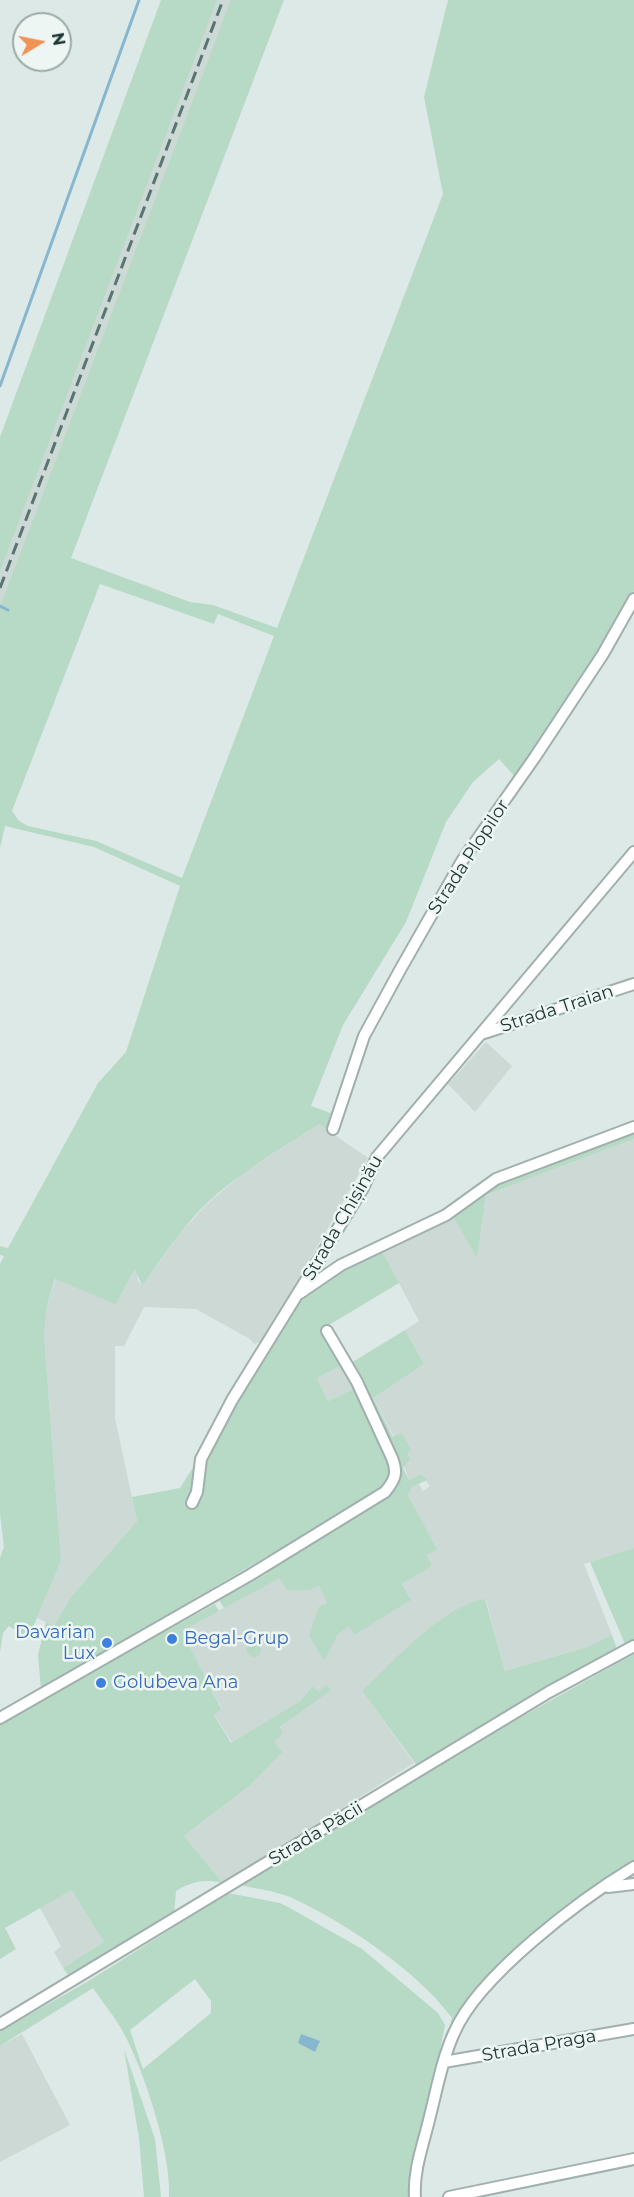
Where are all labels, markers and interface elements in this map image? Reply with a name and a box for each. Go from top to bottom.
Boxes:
north arrow [12,12,72,72]
text: N [48,31,69,47]
street label: Strada Plopilor [424,796,514,918]
street label: Strada Traian [498,981,616,1037]
street label: Strada Chișinău [298,1151,388,1285]
place label: Davarian Lux [15,1622,95,1664]
place label: Begal-Grup [184,1628,289,1650]
marker: Begal-Grup [165,1632,179,1646]
marker: Davarian Lux [100,1636,114,1650]
place label: Golubeva Ana [113,1672,238,1694]
marker: Golubeva Ana [94,1676,108,1690]
street label: Strada Păcii [265,1797,367,1871]
street label: Strada Praga [480,2025,598,2067]

